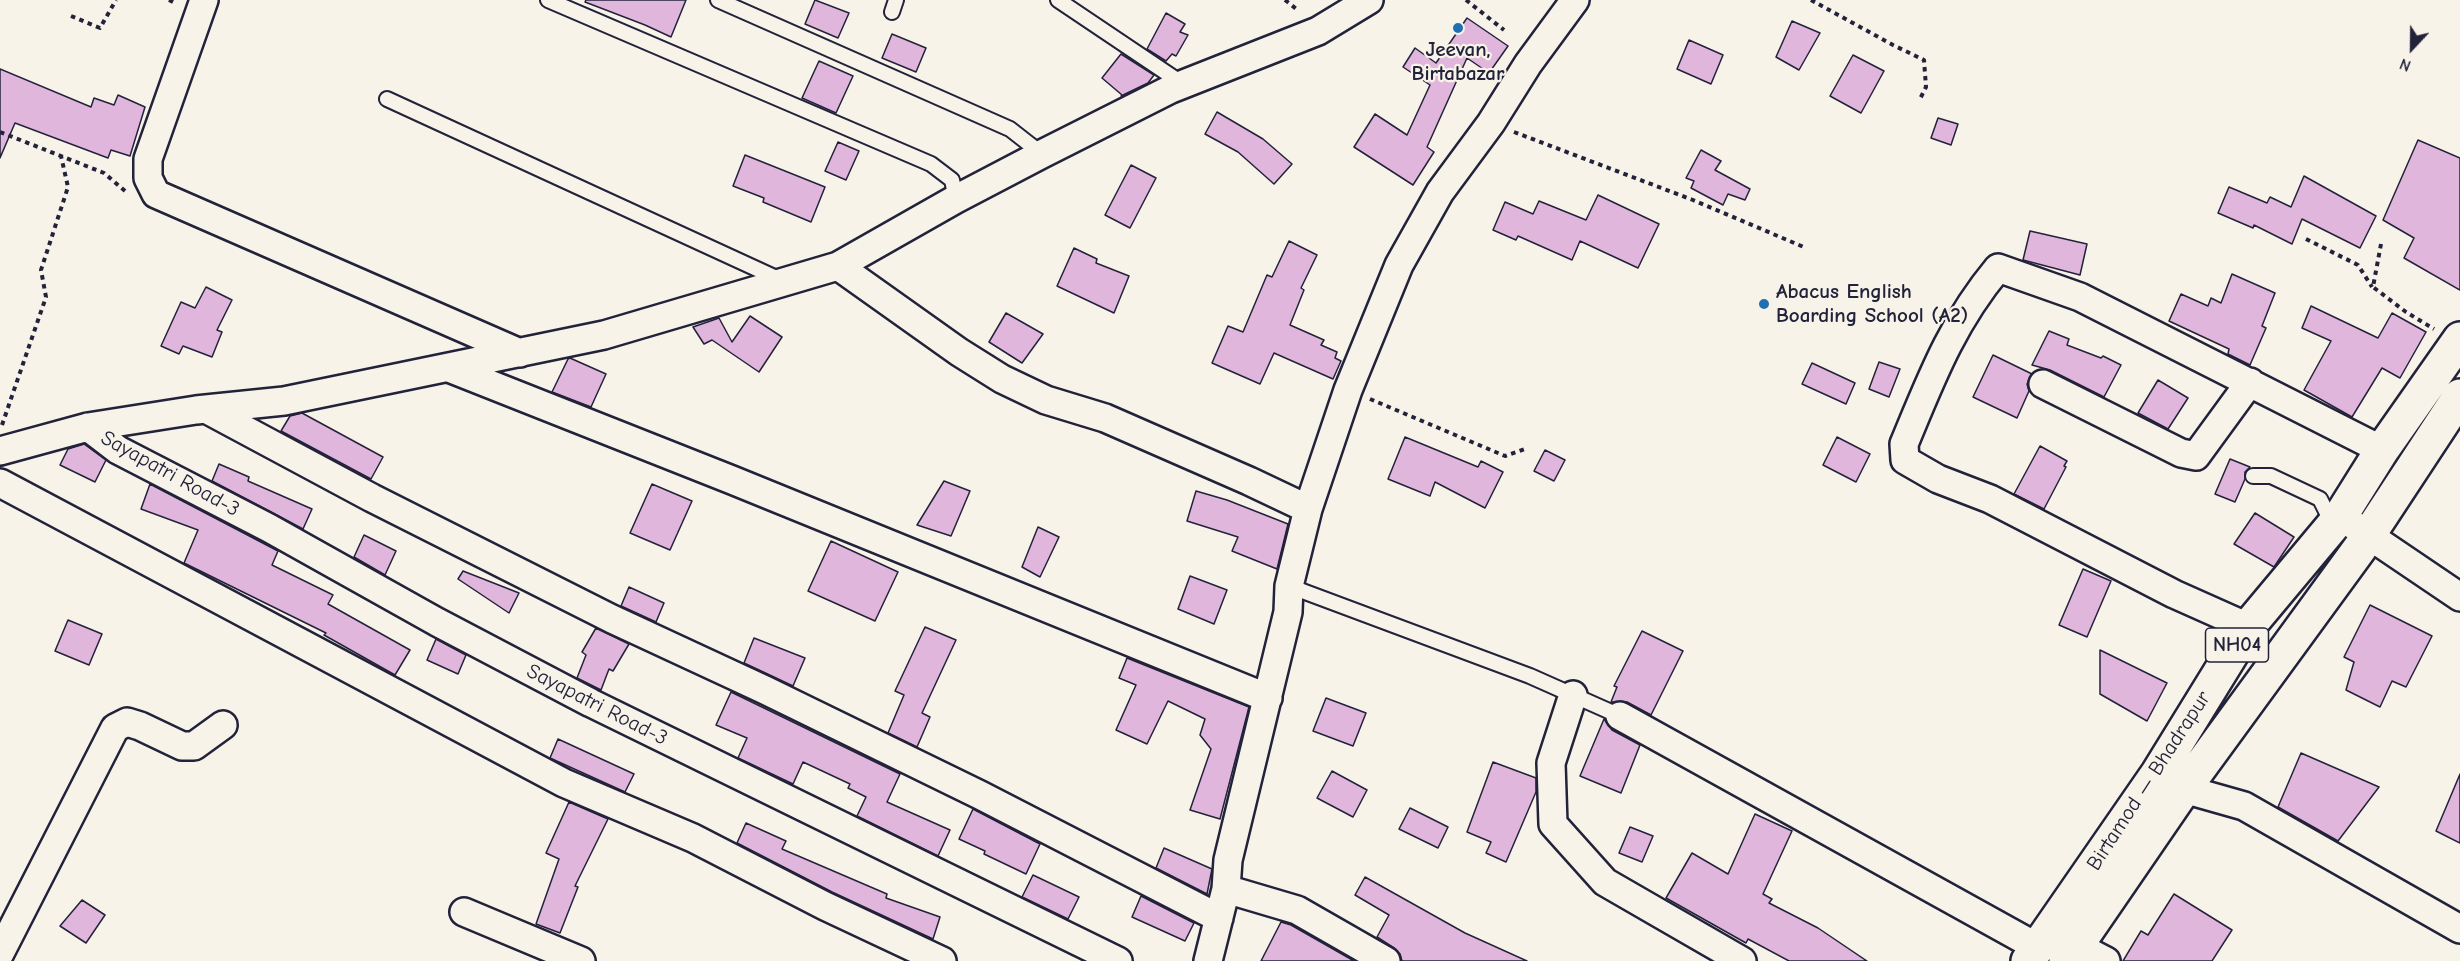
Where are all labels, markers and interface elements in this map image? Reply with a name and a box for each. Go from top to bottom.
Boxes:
north arrow [2382,18,2442,78]
marker: Jeevan, Birtabazar [1451,21,1465,35]
place label: Jeevan, Birtabazar [1412,37,1504,87]
text: N [2397,54,2413,75]
place label: Abacus English Boarding School (A2) [1776,279,1968,329]
marker: Abacus English Boarding School (A2) [1757,297,1771,311]
street label: Sayapatri Road-3 [96,425,244,523]
road number: NH04 [2206,628,2268,662]
street label: Sayapatri Road-3 [522,659,672,751]
street label: Birtamod — Bhadrapur [2082,687,2216,875]

